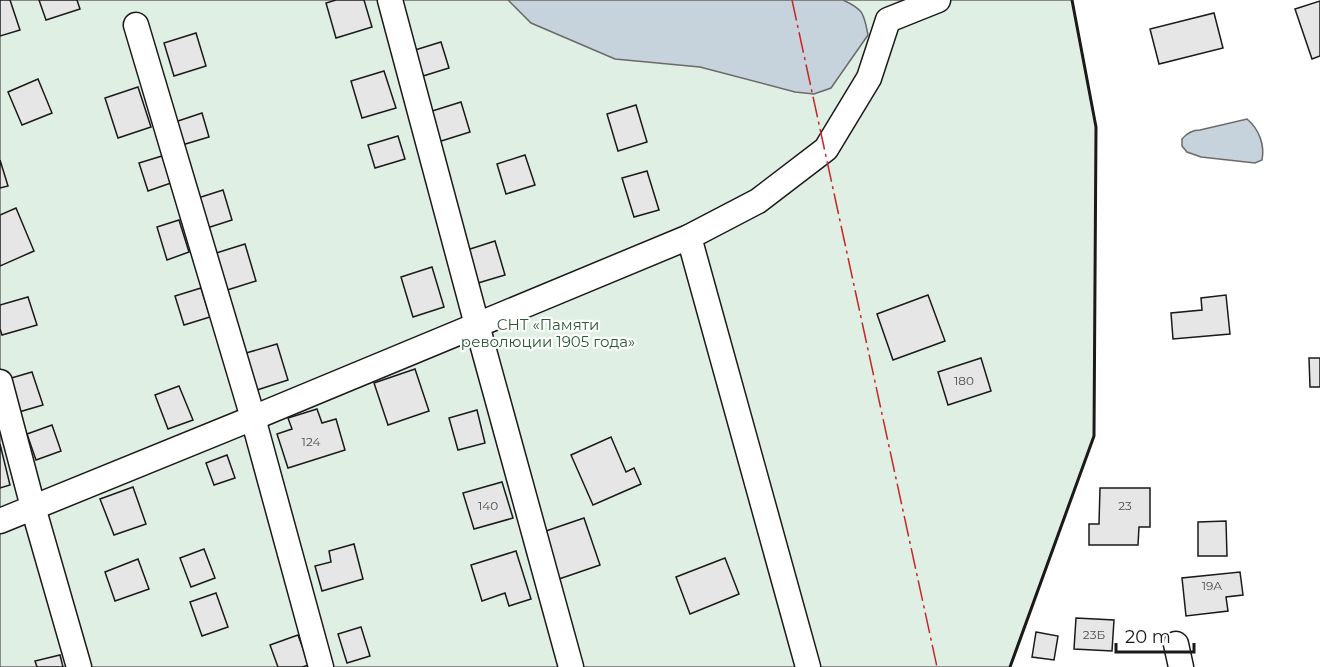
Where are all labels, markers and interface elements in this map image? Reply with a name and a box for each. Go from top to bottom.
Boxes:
park label: СНТ «Памяти революции 1905 года» [461,315,635,351]
house number: 180 [954,373,974,388]
house number: 124 [302,434,320,449]
house number: 140 [478,498,498,513]
house number: 23 [1118,498,1132,513]
house number: 19А [1202,578,1222,593]
scale bar [1116,616,1194,654]
text: 20 m [1125,626,1171,648]
house number: 23Б [1083,627,1105,642]

